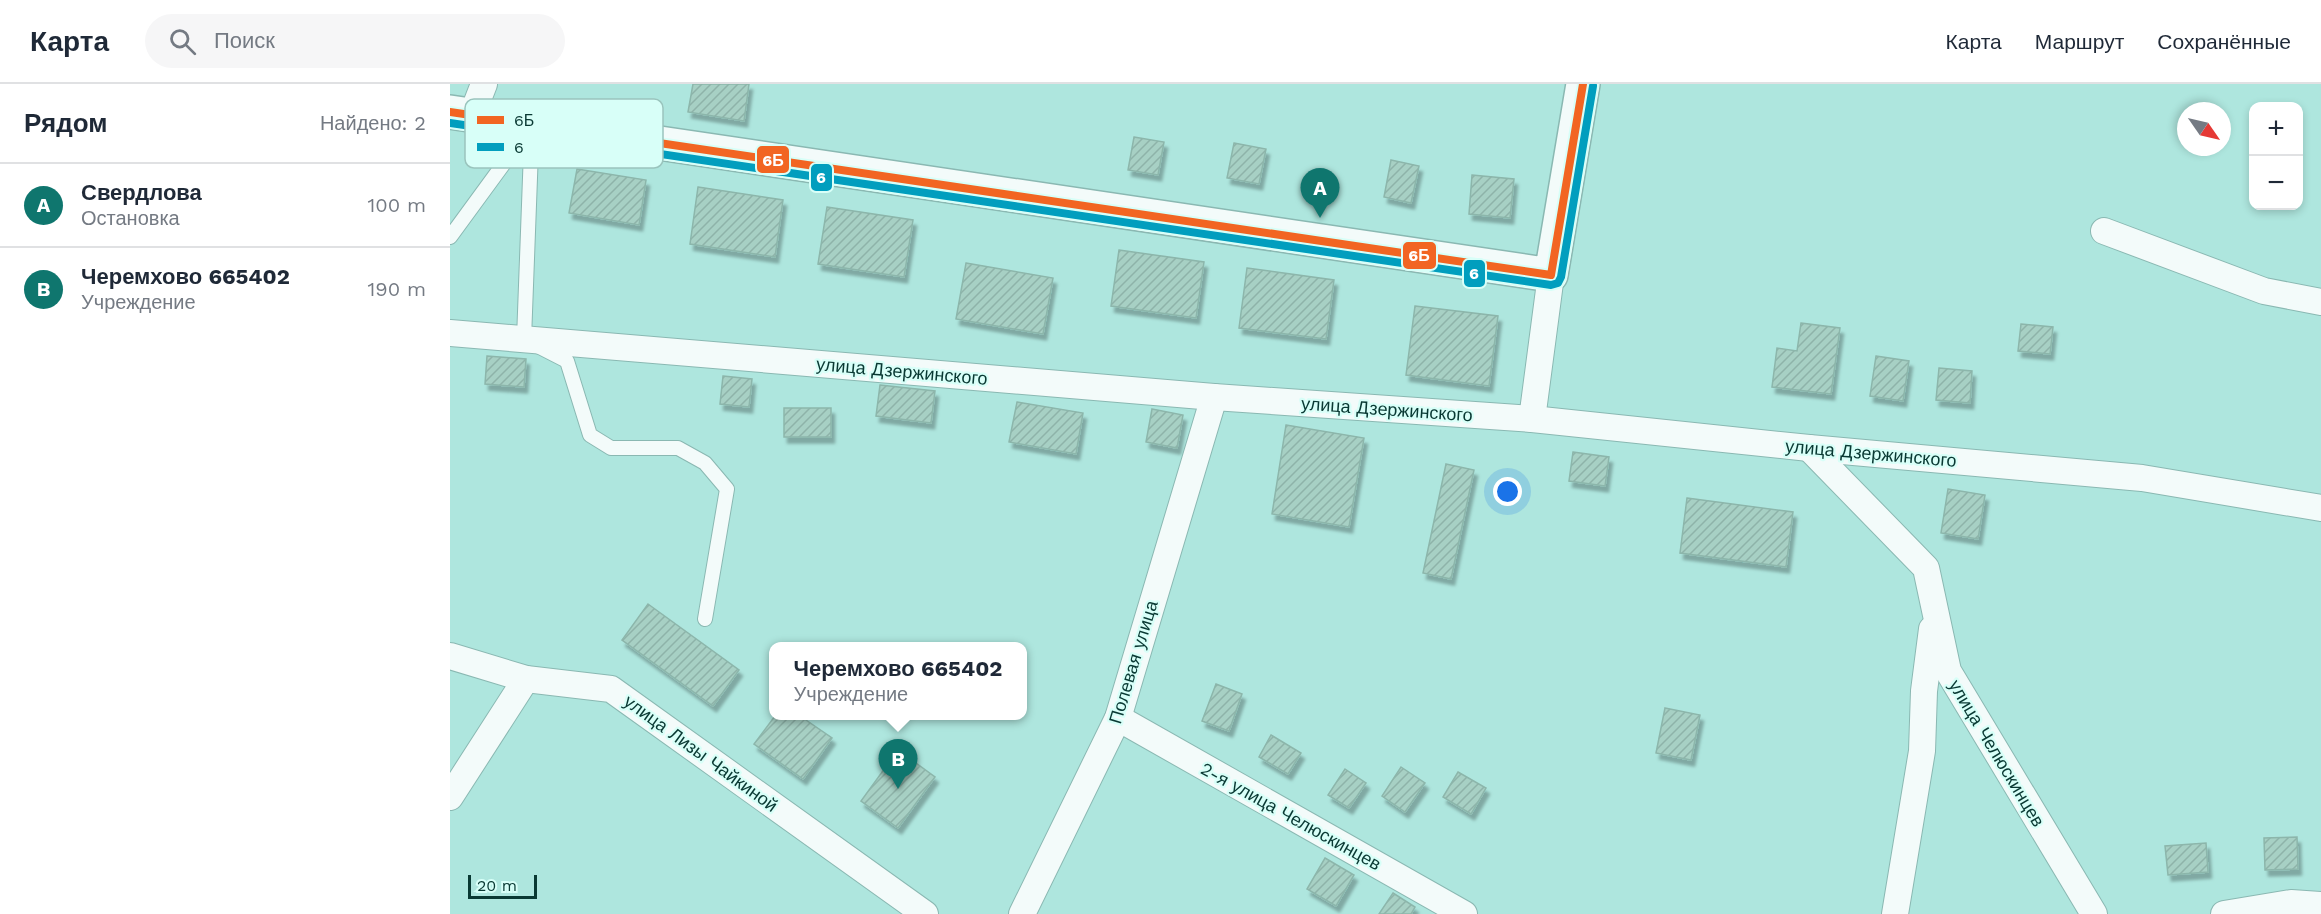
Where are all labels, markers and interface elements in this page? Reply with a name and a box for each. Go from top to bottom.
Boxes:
search box [145,14,565,68]
text: Карта [30,25,109,58]
icon: search [166,25,199,58]
text: Поиск [214,28,275,53]
text: Карта [1946,29,2002,54]
text: Маршрут [2035,29,2124,54]
text: Сохранённые [2157,29,2291,54]
legend [465,99,663,168]
north arrow [2177,102,2231,156]
map controls [2249,102,2303,210]
button: + [2249,102,2303,156]
text: Рядом [24,108,107,138]
text: Найдено: 2 [320,111,426,135]
text: 6Б [514,111,534,130]
text: 6 [514,138,524,157]
line badge: 6Б [756,145,790,174]
text: 6Б [762,151,784,170]
button: − [2249,156,2303,210]
line badge: 6 [810,163,833,192]
text: 6 [816,168,826,187]
pin: A [1300,168,1340,218]
text: Свердлова [81,180,202,205]
text: A [37,193,50,217]
text: 100 m [367,193,426,217]
text: Остановка [81,206,180,230]
line badge: 6Б [1402,241,1437,270]
text: 6Б [1408,246,1430,265]
line badge: 6 [1463,259,1486,288]
text: Черемхово 665402 [81,264,290,289]
text: 6 [1469,264,1479,283]
text: B [37,277,50,301]
text: 190 m [368,277,426,301]
text: Учреждение [81,290,196,314]
street label: улица Дзержинского [816,353,988,389]
street label: улица Дзержинского [1301,393,1473,425]
street label: улица Дзержинского [1785,435,1957,471]
your location [1493,477,1522,506]
street label: Полевая улица [1104,597,1162,726]
popup [769,642,1027,720]
text: Черемхово 665402 [794,656,1002,681]
street label: улица Челюскинцев [1945,676,2049,830]
text: Учреждение [794,682,908,706]
street label: улица Лизы Чайкиной [620,690,782,816]
pin: B [878,740,918,789]
street label: 2-я улица Челюскинцев [1197,758,1385,874]
scale bar [468,872,537,900]
text: 20 m [477,876,517,895]

